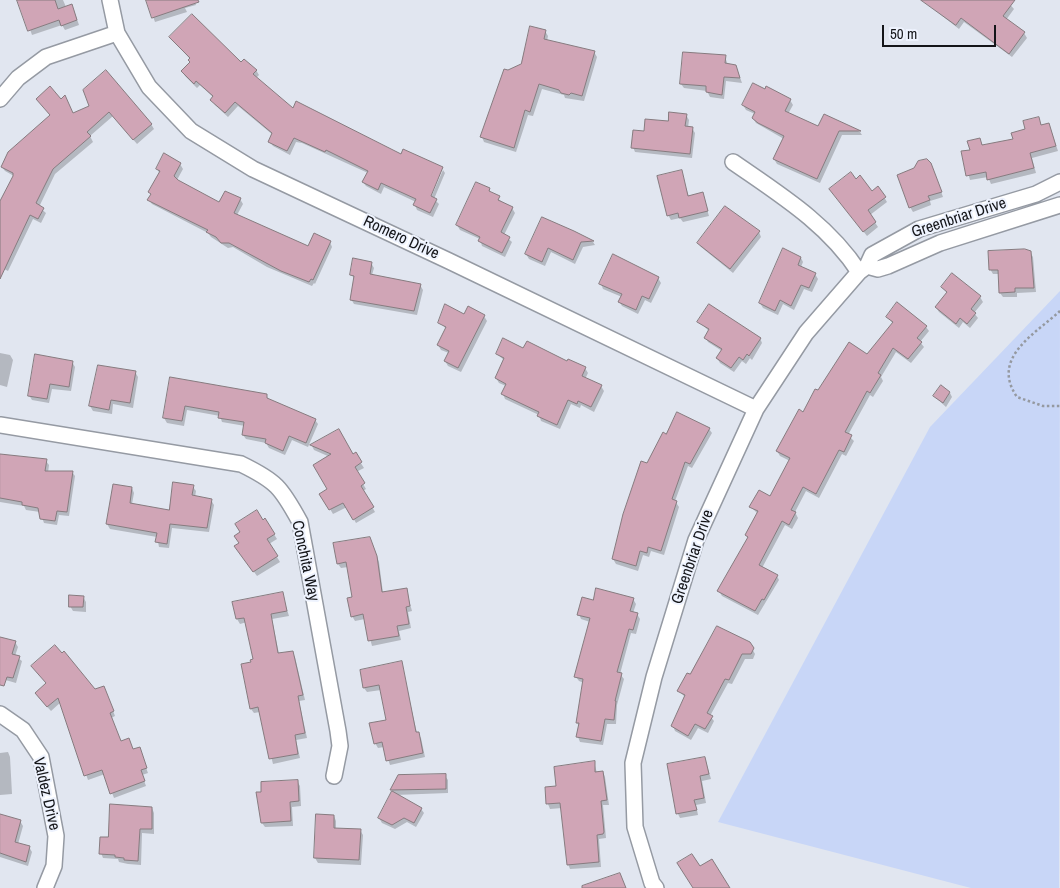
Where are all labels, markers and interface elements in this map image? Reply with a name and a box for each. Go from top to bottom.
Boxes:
scale bar [885,15,999,47]
text: 50 m [890,23,917,44]
street label: Greenbriar Drive [909,194,1009,242]
street label: Romero Drive [360,212,442,264]
street label: Greenbriar Drive [668,507,718,607]
street label: Conchita Way [287,519,323,603]
street label: Valdez Drive [28,756,64,832]

